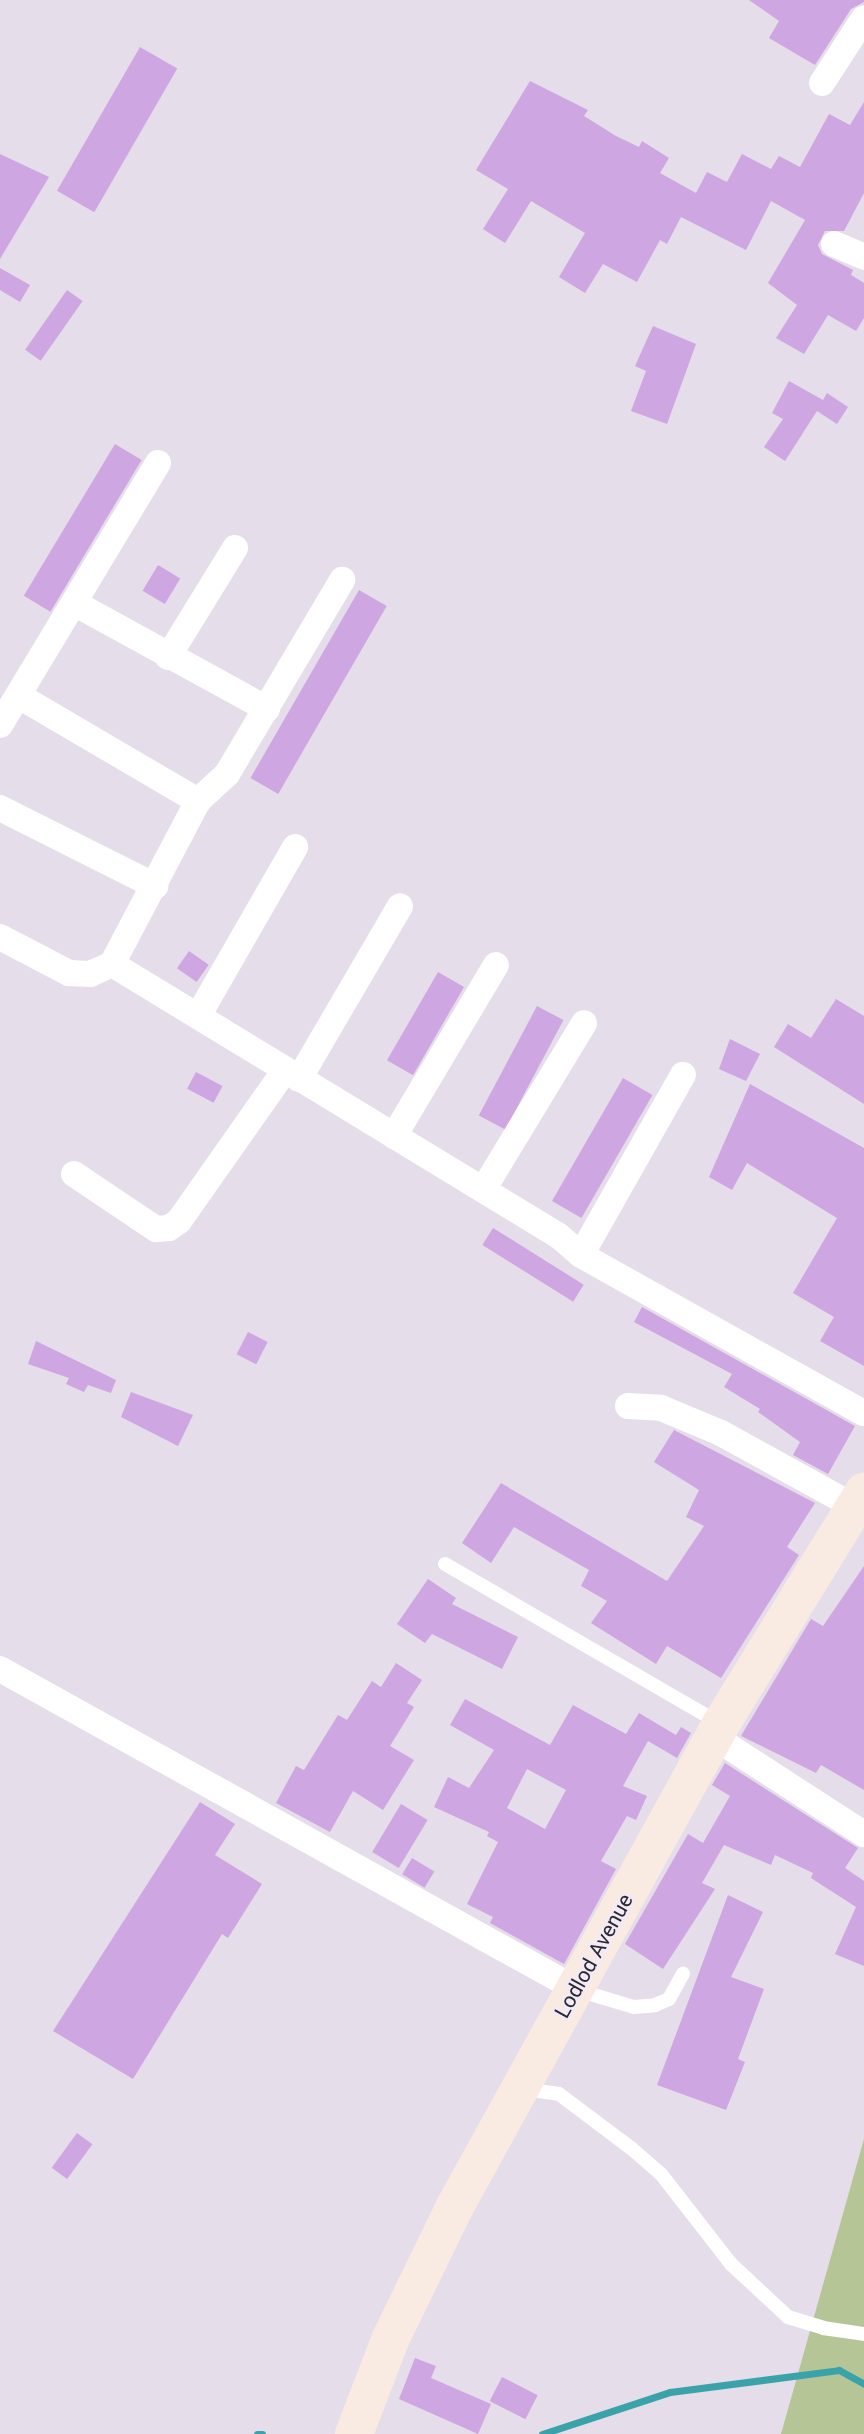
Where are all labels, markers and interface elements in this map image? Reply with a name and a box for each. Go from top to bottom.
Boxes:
street label: Lodlod Avenue [550,1890,638,2022]

